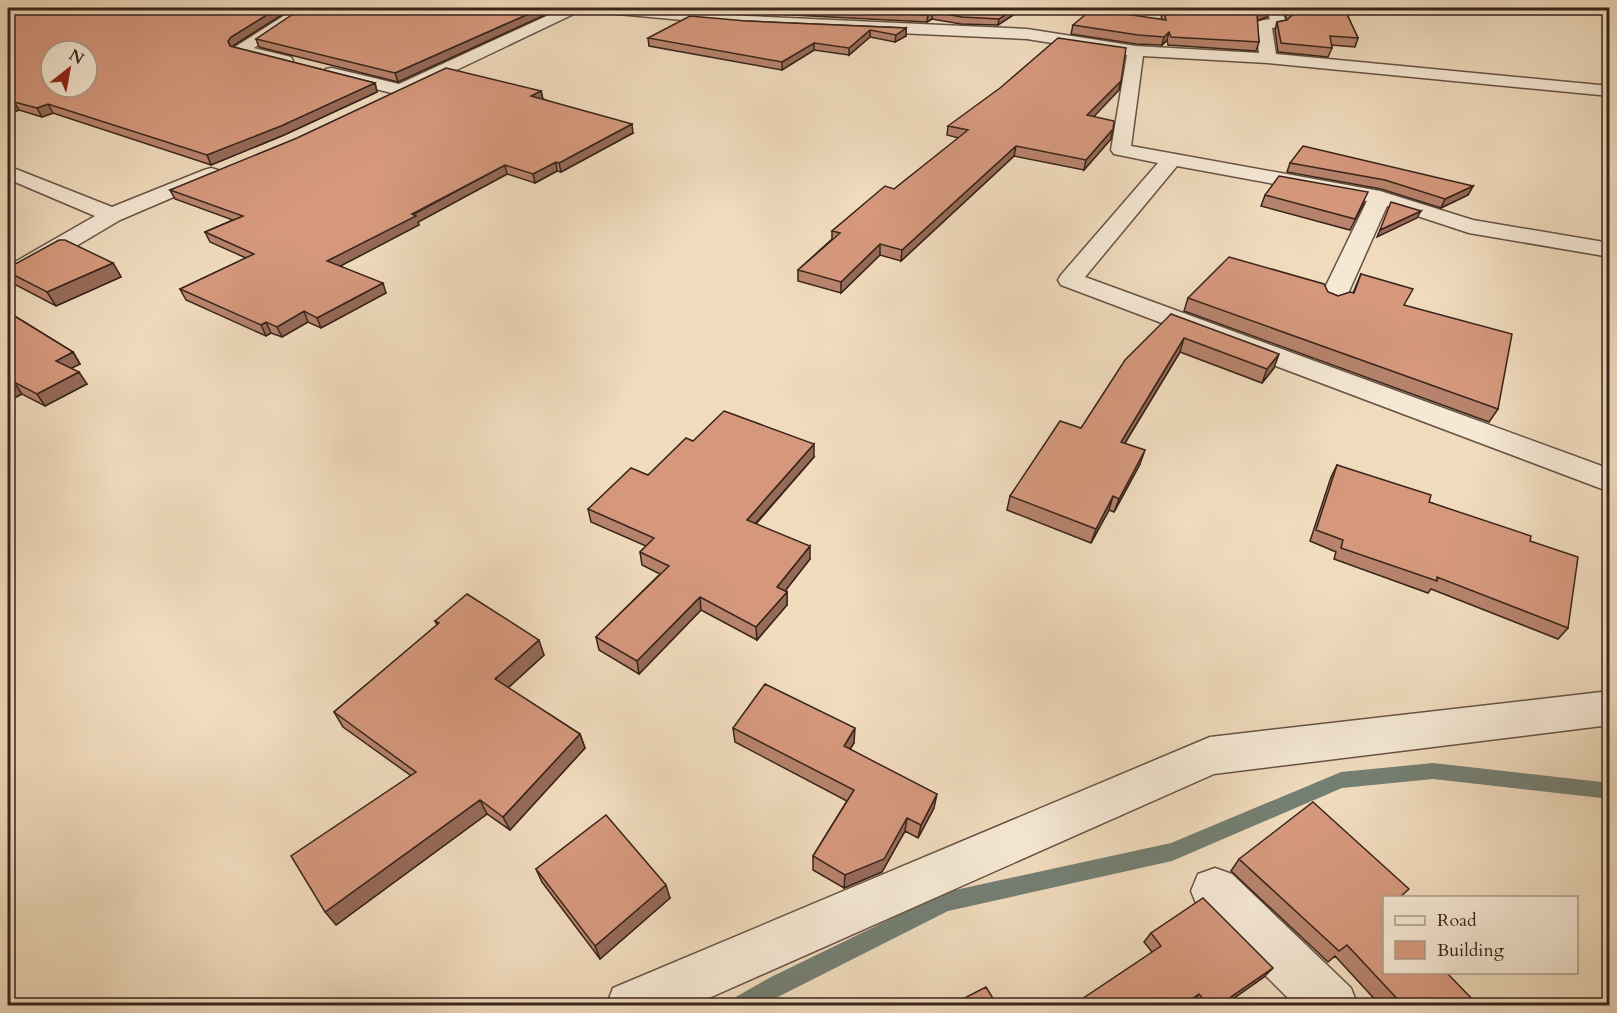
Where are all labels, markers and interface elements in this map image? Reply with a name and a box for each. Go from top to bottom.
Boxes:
north arrow [39,39,99,99]
text: N [65,44,88,70]
legend [1383,896,1578,974]
text: Road [1437,908,1477,933]
text: Building [1437,938,1505,963]

